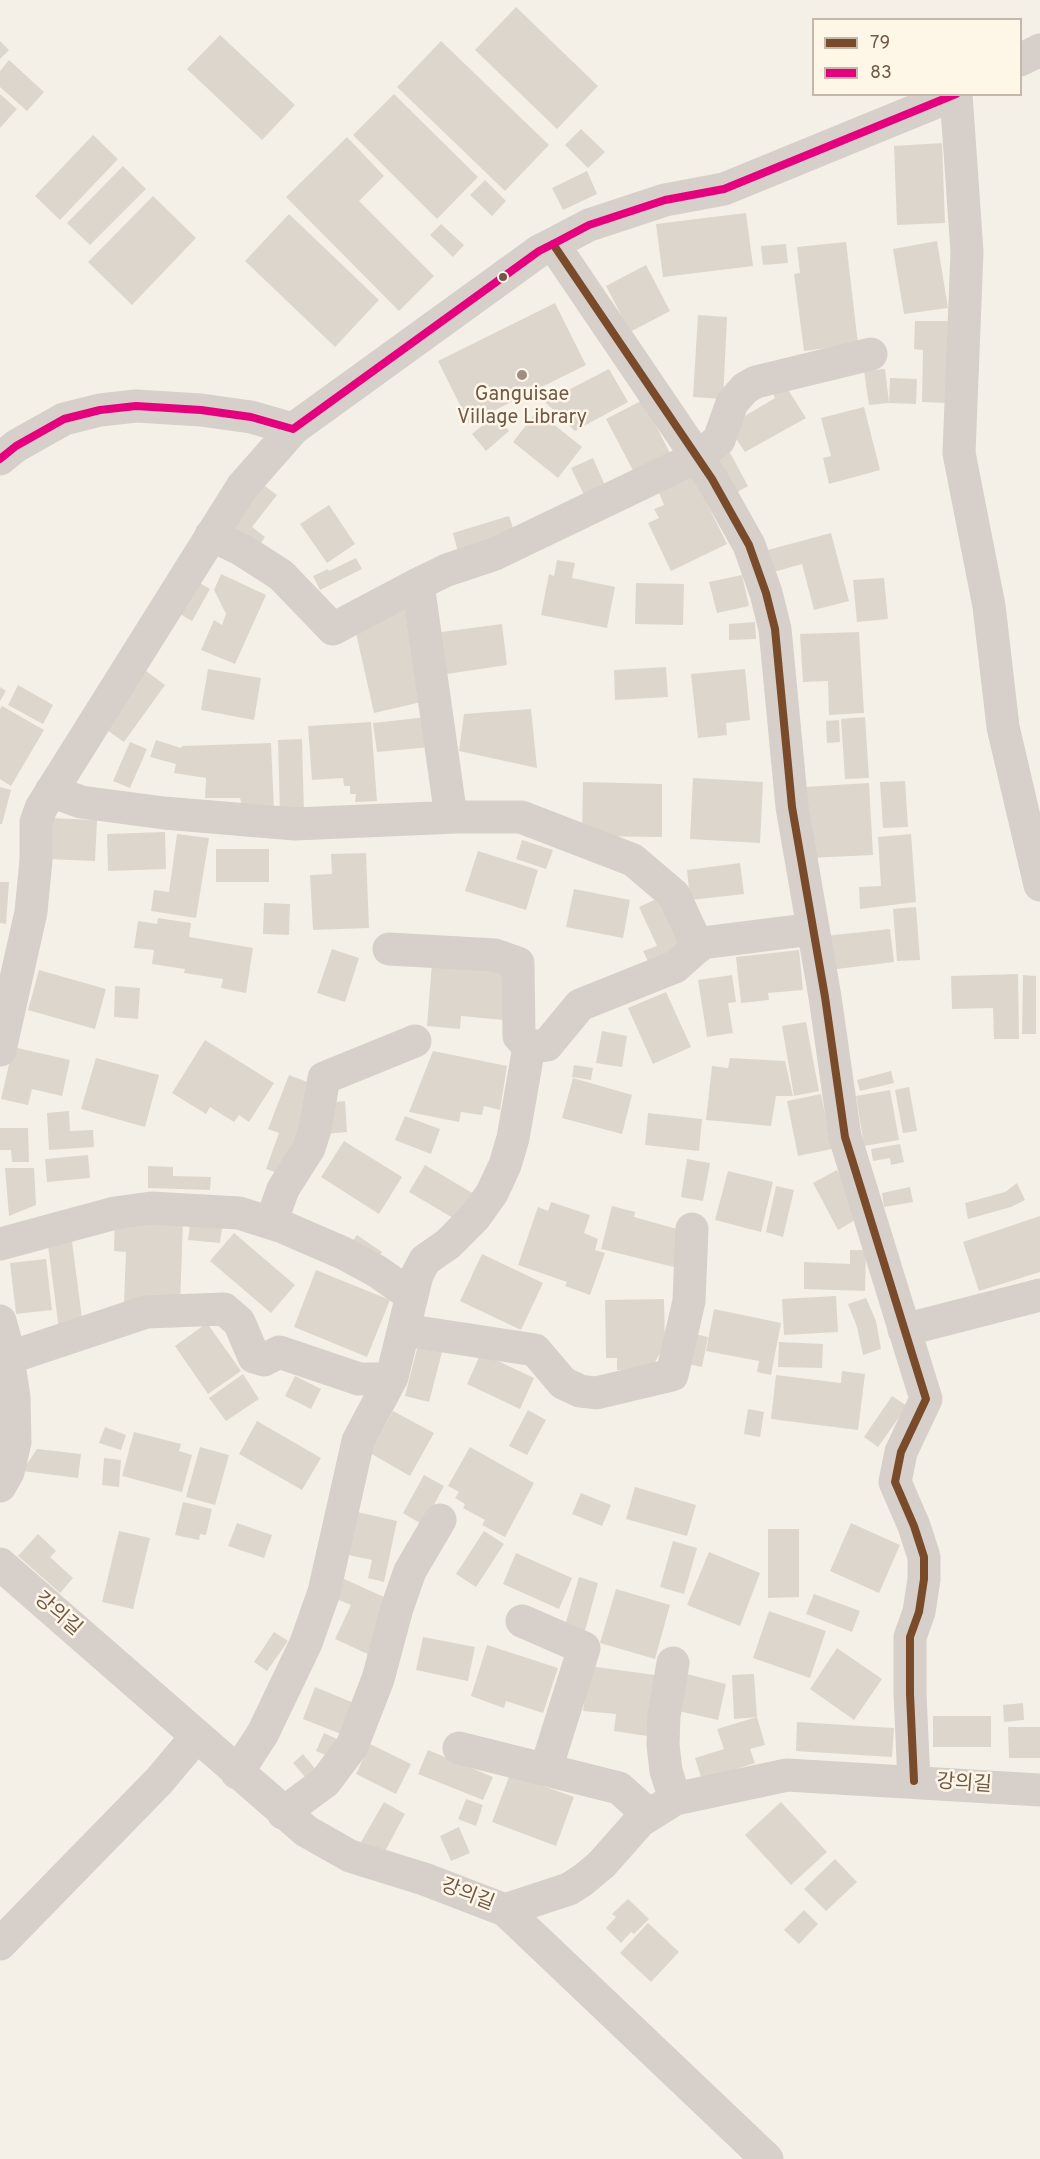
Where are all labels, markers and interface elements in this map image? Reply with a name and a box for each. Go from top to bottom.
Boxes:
legend [812,18,1022,96]
text: 79 [870,32,890,55]
text: 83 [870,62,892,85]
unlabelled marker [497,271,509,283]
marker: Ganguisae Village Library [515,368,529,382]
place label: Ganguisae Village Library [457,384,587,431]
street label: 강의길 [28,1588,86,1642]
street label: 강의길 [936,1771,992,1799]
street label: 강의길 [437,1875,497,1917]

